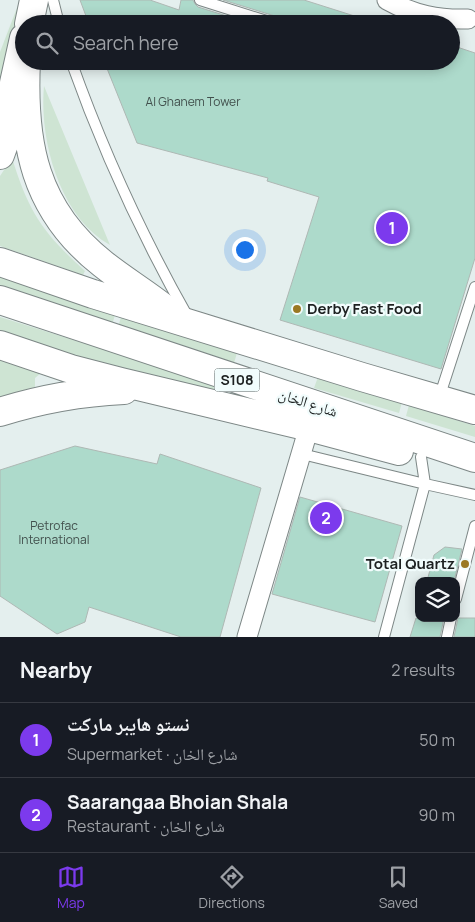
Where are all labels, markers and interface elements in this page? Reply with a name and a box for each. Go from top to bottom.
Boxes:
search box [15,15,460,70]
icon: search [33,29,61,57]
text: Search here [73,30,179,56]
house number: Al Ghanem Tower [146,93,241,110]
pin: 1 [376,209,408,247]
your location [232,237,258,263]
place label: Derby Fast Food [307,298,422,319]
marker: Derby Fast Food [291,303,303,315]
road number: S108 [214,368,260,392]
street label: شارع الخان [276,383,340,422]
pin: 2 [310,499,342,537]
house number: Petrofac International [19,517,89,548]
place label: Total Quartz [366,553,455,574]
marker: Total Quartz [459,558,471,570]
map controls [415,577,460,622]
button: layers [415,577,460,622]
text: Nearby [20,656,92,684]
text: 2 results [391,659,455,681]
text: نستو هايبر ماركت [67,711,190,737]
text: 1 [32,729,40,751]
text: 50 m [419,729,455,751]
text: Supermarket · شارع الخان [67,743,238,765]
text: Saarangaa Bhoian Shala [67,789,288,815]
text: 2 [31,804,41,826]
text: 90 m [419,804,455,826]
text: Restaurant · شارع الخان [67,815,225,837]
tab: Map [57,863,85,912]
tab: Directions [199,863,265,912]
tab: Saved [379,863,418,912]

